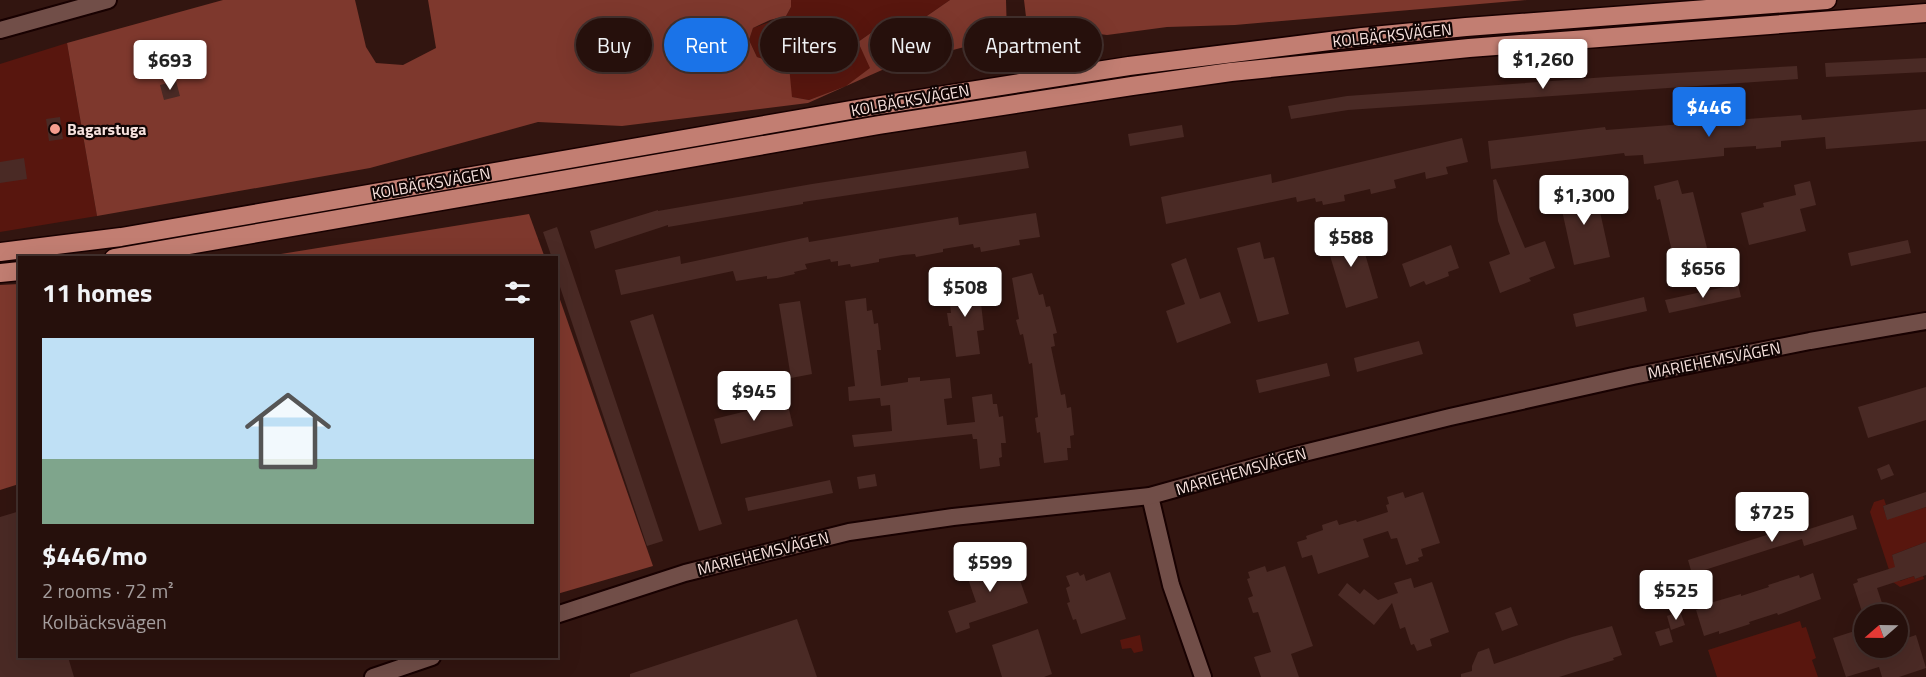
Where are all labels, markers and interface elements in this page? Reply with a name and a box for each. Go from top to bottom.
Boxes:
street label: KOLBÄCKSVÄGEN [1331,17,1453,53]
chip: Buy [576,18,652,72]
chip: Rent [664,18,748,72]
chip: Filters [760,18,858,72]
chip: New [870,18,952,72]
chip: Apartment [964,18,1102,72]
pin: $1,260 [1494,39,1592,90]
pin: $693 [134,40,206,91]
text: $1,260 [1512,43,1574,74]
text: $693 [148,44,192,75]
street label: KOLBÄCKSVÄGEN [849,78,971,122]
pin: $446 [1673,87,1745,138]
text: $446 [1687,91,1731,122]
place label: Bagarstuga [67,117,147,141]
marker: Bagarstuga [48,122,62,136]
street label: KOLBÄCKSVÄGEN [370,161,492,205]
pin: $1,300 [1535,175,1633,226]
text: $1,300 [1553,179,1615,210]
pin: $588 [1315,217,1387,268]
text: $588 [1329,221,1373,252]
pin: $656 [1667,248,1739,299]
text: $656 [1681,252,1725,283]
pin: $508 [929,267,1001,318]
text: $508 [943,271,987,302]
text: 11 homes [42,273,152,312]
icon: filters [501,276,534,309]
street label: MARIEHEMSVÄGEN [1645,335,1783,385]
pin: $945 [718,371,790,422]
text: $945 [732,375,776,406]
icon: home [234,377,342,485]
street label: MARIEHEMSVÄGEN [1173,441,1309,501]
pin: $725 [1736,492,1808,543]
text: $725 [1750,496,1794,527]
street label: MARIEHEMSVÄGEN [695,525,831,581]
text: $446/mo [42,536,147,575]
pin: $599 [954,542,1026,593]
text: $599 [968,546,1012,577]
pin: $525 [1640,570,1712,621]
text: $525 [1654,574,1698,605]
text: 2 rooms · 72 m² [42,575,174,606]
north arrow [1854,604,1908,658]
map controls [1854,604,1908,658]
text: Kolbäcksvägen [42,606,167,637]

